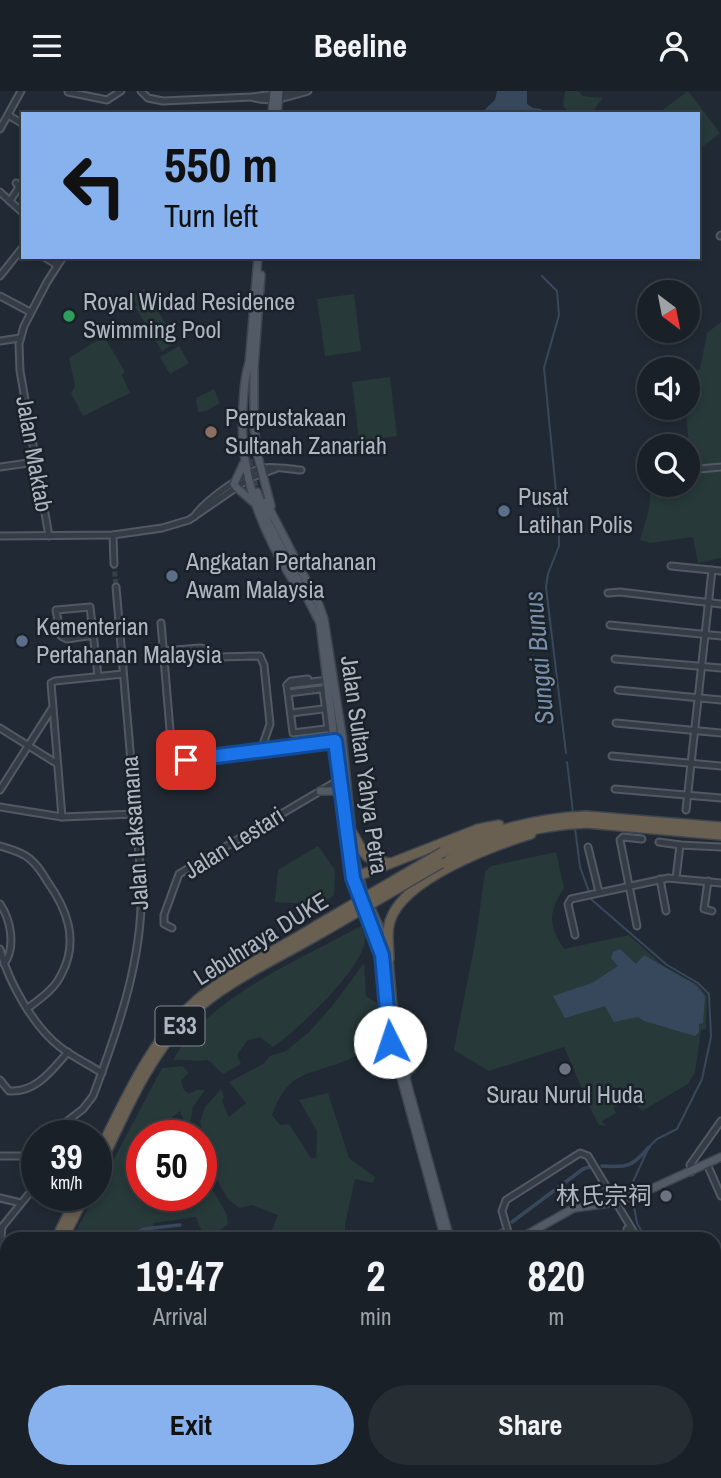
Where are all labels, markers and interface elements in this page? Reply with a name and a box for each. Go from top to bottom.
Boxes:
text: Beeline [314,24,407,67]
icon: menu [28,27,66,65]
icon: person [655,27,693,65]
text: 550 m [164,131,278,197]
icon: left [49,140,140,231]
text: Turn left [164,194,258,237]
north arrow [637,280,700,343]
map controls [637,280,700,497]
place label: Royal Widad Residence Swimming Pool [83,285,295,345]
marker: Royal Widad Residence Swimming Pool [61,308,77,324]
button: sound [637,357,700,420]
street label: Jalan Maktab [9,393,61,514]
place label: Perpustakaan Sultanah Zanariah [225,401,387,461]
marker: Perpustakaan Sultanah Zanariah [203,424,219,440]
button: search [637,434,700,497]
place label: Pusat Latihan Polis [518,480,633,540]
marker: Pusat Latihan Polis [496,503,512,519]
place label: Angkatan Pertahanan Awam Malaysia [185,545,376,605]
marker: Angkatan Pertahanan Awam Malaysia [164,568,180,584]
water label: Sungai Bunus [515,590,562,726]
place label: Kementerian Pertahanan Malaysia [36,610,222,670]
marker: Kementerian Pertahanan Malaysia [14,633,30,649]
street label: Jalan Sultan Yahya Petra [334,654,396,876]
pin [156,730,216,790]
icon: arrive [167,741,205,779]
street label: Jalan Laksamana [113,755,155,911]
street label: Jalan Lestari [177,799,290,886]
street label: Lebuhraya DUKE [187,884,334,992]
position arrow [353,1005,427,1079]
road number: E33 [156,1007,204,1045]
marker: Surau Nurul Huda [557,1061,573,1077]
place label: Surau Nurul Huda [486,1078,644,1110]
speed limit sign: 50 [126,1120,217,1211]
text: 39 [51,1133,82,1180]
text: km/h [51,1170,83,1195]
place label: 林氏宗祠 [556,1179,652,1211]
marker: 林氏宗祠 [658,1188,674,1204]
text: 19:47 [136,1248,224,1304]
text: 2 [366,1248,385,1304]
text: 820 [528,1248,585,1304]
text: Arrival [153,1301,207,1332]
text: min [360,1301,392,1332]
text: m [548,1301,564,1332]
button: Exit [28,1385,354,1465]
button: Share [368,1385,693,1465]

